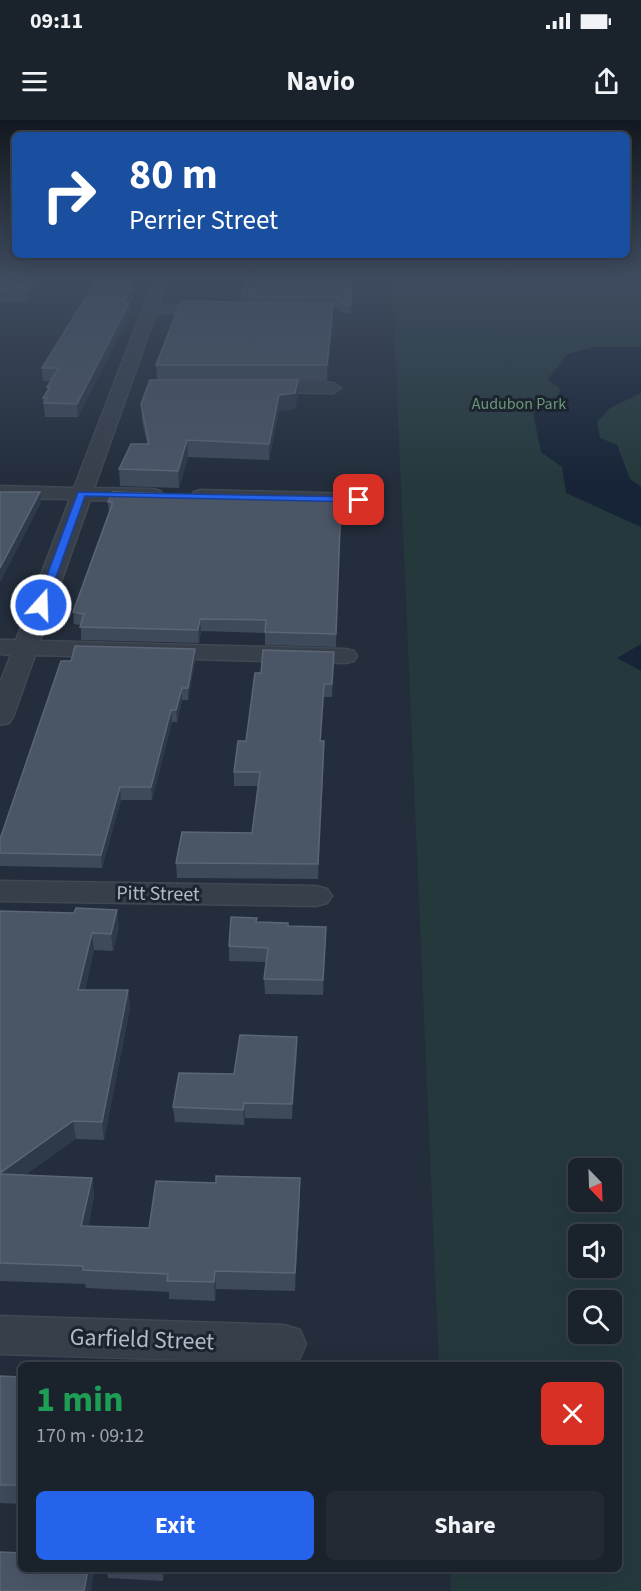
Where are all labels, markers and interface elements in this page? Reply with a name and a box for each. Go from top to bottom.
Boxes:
text: 09:11 [30,5,83,37]
text: Navio [286,62,355,101]
icon: menu [18,65,51,98]
icon: share [590,65,623,98]
text: 80 m [129,145,218,205]
icon: right [30,156,108,234]
text: Perrier Street [129,201,278,240]
park label: Audubon Park [472,393,566,415]
pin [333,474,384,525]
icon: arrive [342,483,375,516]
position arrow [9,573,73,637]
street label: Pitt Street [116,879,200,909]
north arrow [568,1158,622,1212]
map controls [568,1158,622,1344]
button: sound [568,1224,622,1278]
button: search [568,1290,622,1344]
street label: Garfield Street [69,1319,215,1360]
text: 1 min [36,1374,124,1425]
button: close [541,1382,604,1445]
text: 170 m · 09:12 [36,1422,144,1450]
button: Exit [36,1491,314,1560]
button: Share [326,1491,604,1560]

